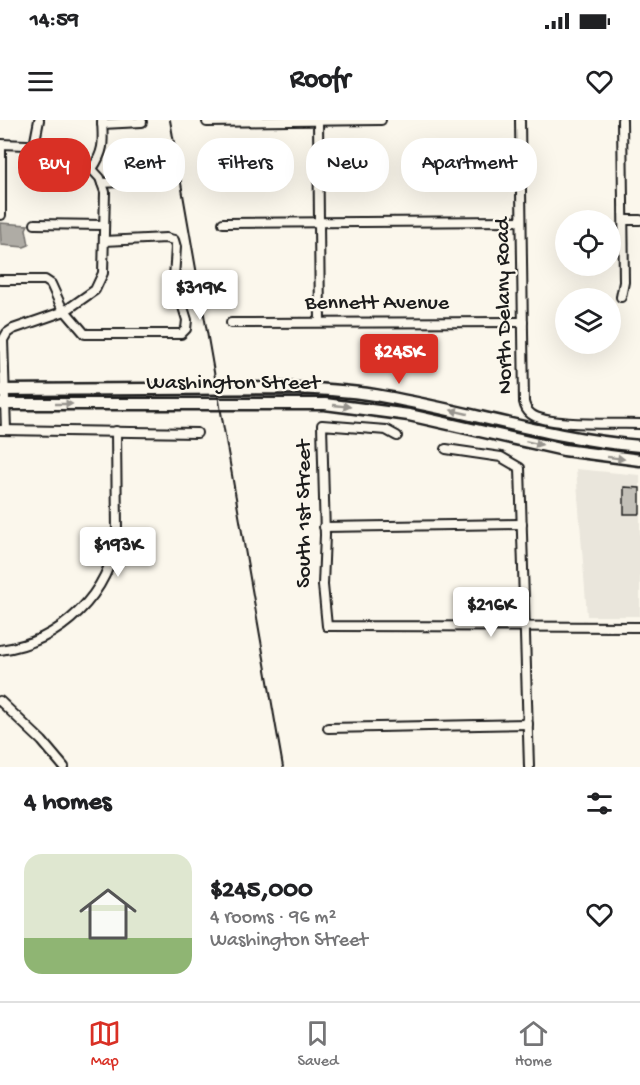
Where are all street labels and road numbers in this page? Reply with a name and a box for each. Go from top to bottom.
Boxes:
street label: North Delany Road [490,215,520,395]
street label: Bennett Avenue [304,291,450,317]
street label: Washington Street [146,371,322,397]
street label: South 1st Street [292,438,318,588]

